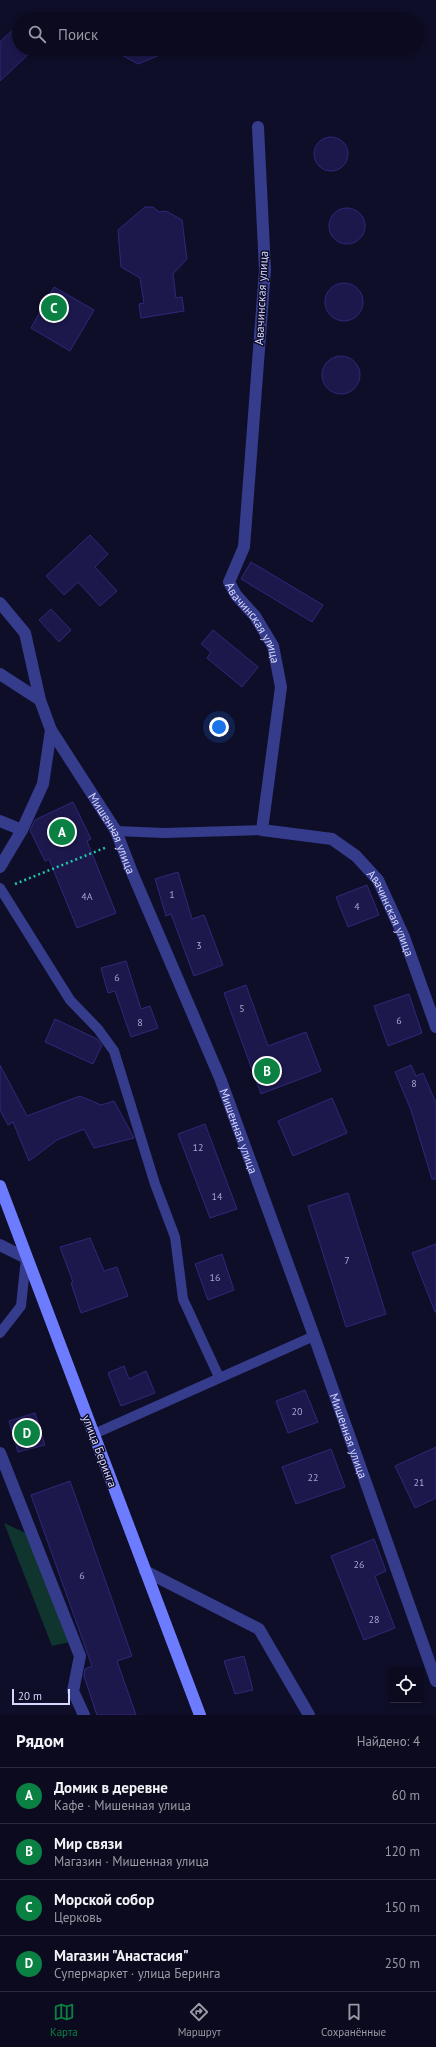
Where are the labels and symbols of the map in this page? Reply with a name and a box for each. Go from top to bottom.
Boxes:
street label: Авачинская улица [251,250,271,346]
pin: C [41,293,67,323]
street label: Авачинская улица [223,579,284,664]
your location [209,717,229,737]
street label: Мишенная улица [86,790,139,876]
pin: A [49,817,75,847]
street label: Авачинская улица [364,866,418,958]
house number: 1 [169,888,175,901]
house number: 4А [81,890,93,903]
house number: 4 [354,900,360,913]
house number: 3 [196,939,202,952]
house number: 6 [114,971,120,984]
house number: 5 [239,1002,245,1015]
house number: 6 [396,1014,402,1027]
house number: 8 [137,1016,143,1029]
pin: B [254,1056,280,1086]
house number: 8 [411,1077,417,1090]
street label: Мишенная улица [217,1086,262,1175]
house number: 12 [193,1141,203,1154]
house number: 14 [212,1190,223,1203]
house number: 7 [344,1254,350,1267]
house number: 16 [210,1271,220,1284]
street label: Мишенная улица [327,1391,371,1480]
house number: 20 [292,1405,303,1418]
street label: улица Беринга [79,1413,121,1489]
pin: D [14,1418,40,1448]
house number: 22 [308,1471,318,1484]
house number: 21 [414,1476,424,1489]
house number: 26 [354,1558,364,1571]
house number: 6 [79,1569,85,1582]
house number: 28 [369,1613,379,1626]
scale bar [12,1687,70,1706]

